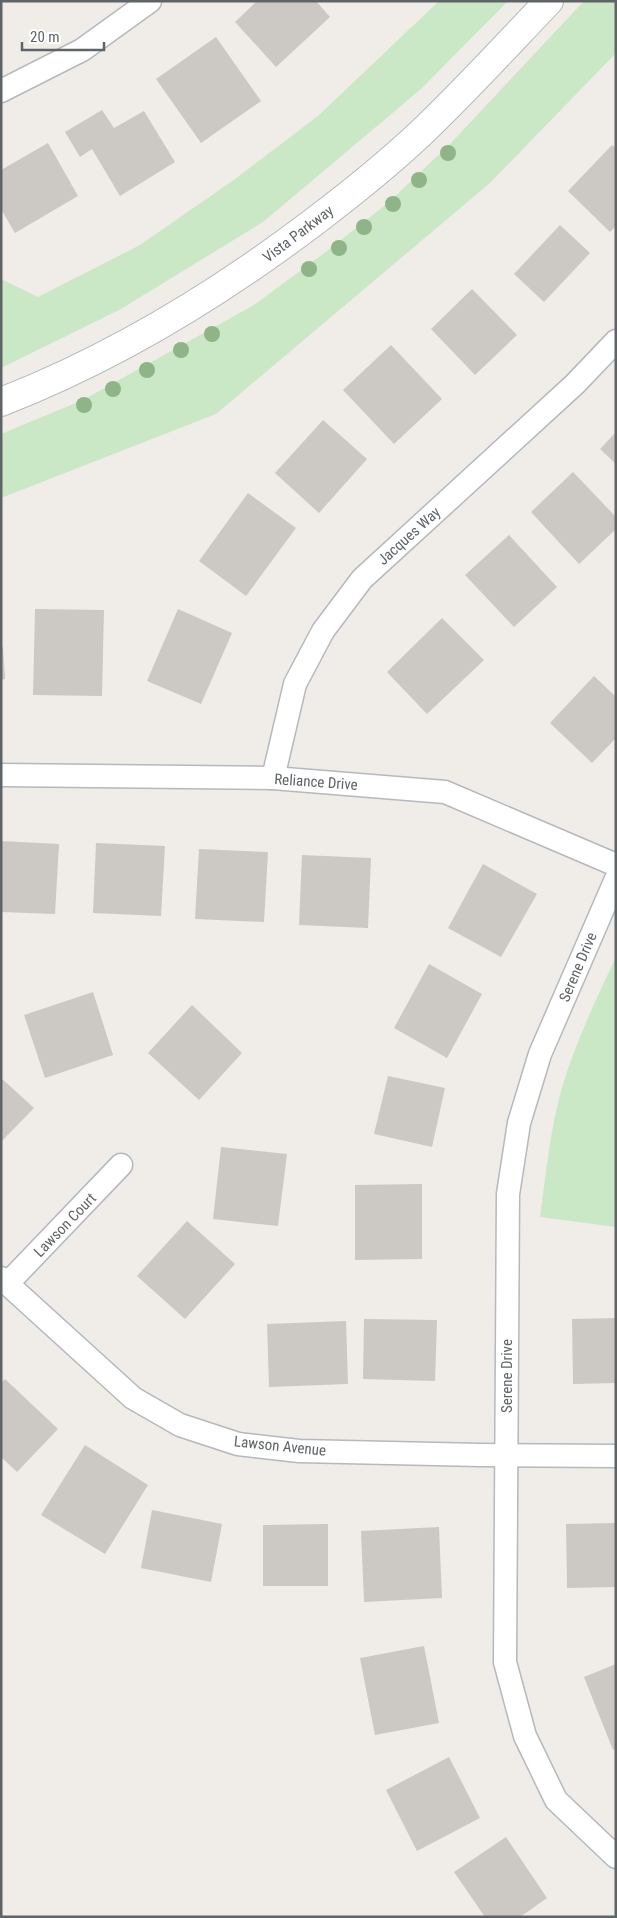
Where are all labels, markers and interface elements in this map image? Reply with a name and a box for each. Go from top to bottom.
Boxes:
scale bar [22,20,105,52]
text: 20 m [30,28,60,46]
street label: Vista Parkway [259,202,337,266]
street label: Jacques Way [374,503,444,569]
street label: Reliance Drive [274,770,358,794]
street label: Serene Drive [555,929,601,1005]
street label: Lawson Court [30,1189,100,1261]
street label: Serene Drive [498,1339,516,1413]
street label: Lawson Avenue [233,1432,327,1460]

